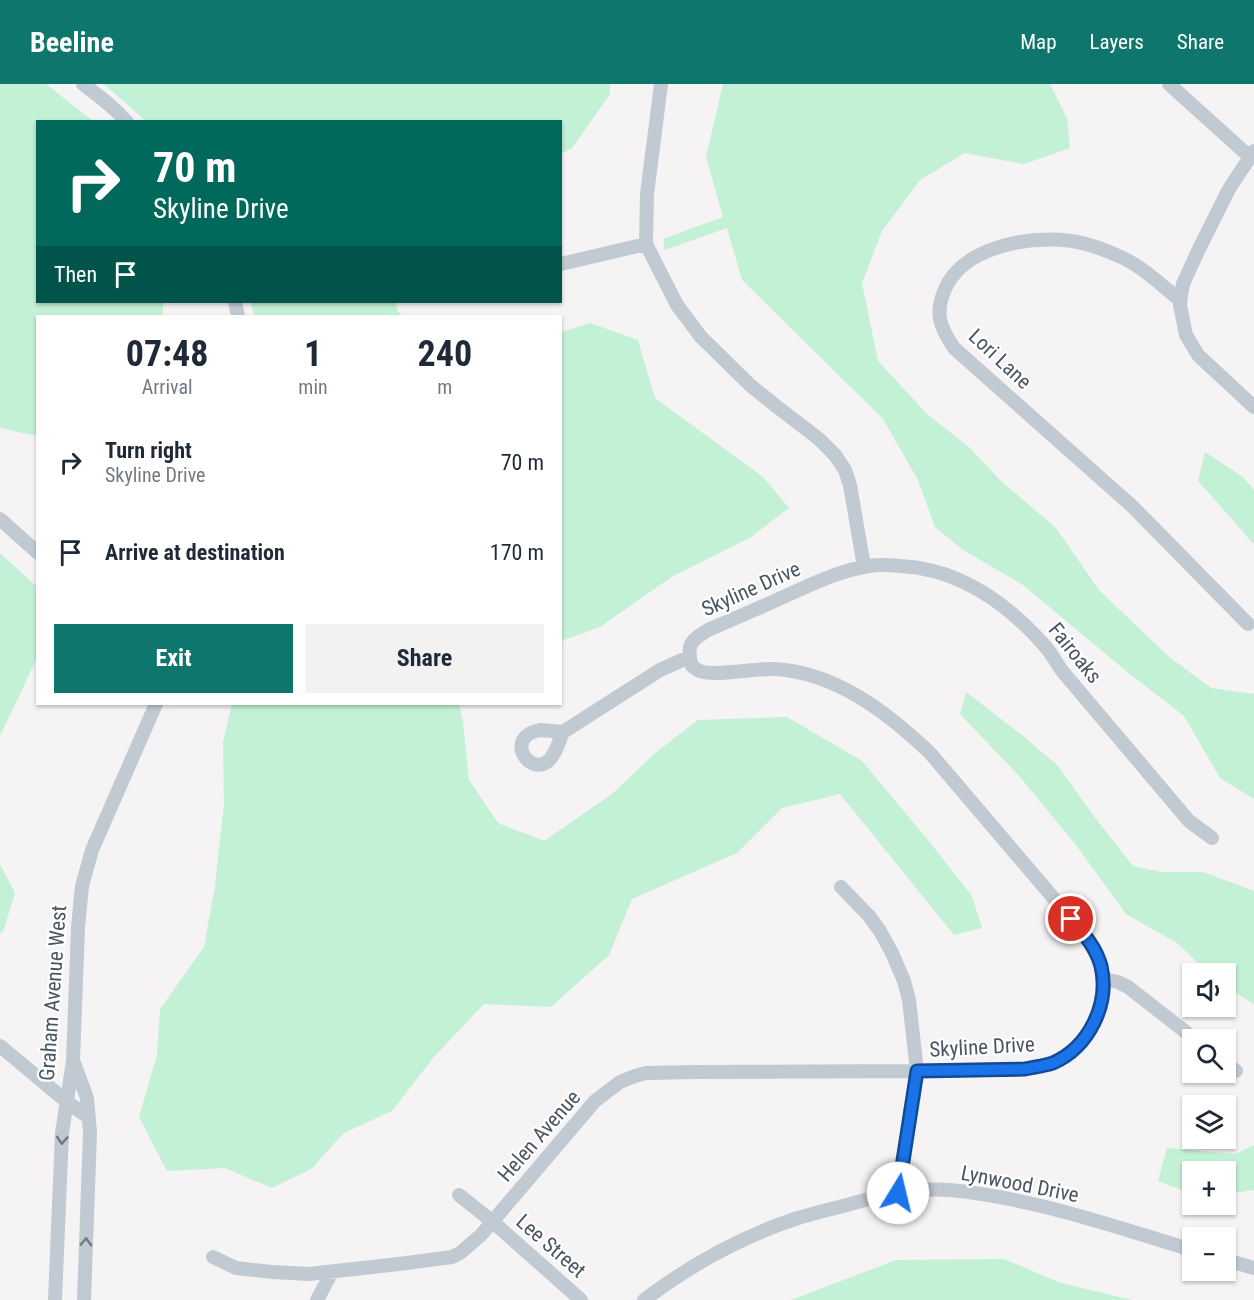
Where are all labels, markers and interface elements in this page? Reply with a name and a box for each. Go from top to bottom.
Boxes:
text: Beeline [30,26,114,59]
text: Map [1020,30,1057,54]
text: Layers [1090,30,1144,54]
text: Share [1177,30,1224,54]
text: 70 m [153,143,236,192]
icon: right [54,144,132,222]
text: Skyline Drive [153,193,289,225]
icon: arrive [109,258,142,291]
text: Then [54,262,97,287]
street label: Lori Lane [964,324,1036,394]
text: 07:48 [126,333,208,375]
text: 1 [304,333,322,375]
text: 240 [418,333,472,375]
text: Arrival [142,375,193,399]
text: min [298,375,328,399]
text: m [437,375,452,399]
text: Turn right [105,438,192,463]
icon: right [54,446,87,479]
text: 70 m [501,450,544,475]
text: Skyline Drive [105,463,205,487]
icon: arrive [54,536,87,569]
text: Arrive at destination [105,540,285,565]
text: 170 m [490,540,544,565]
street label: Skyline Drive [698,557,804,621]
street label: Fairoaks [1044,618,1106,688]
button: Exit [54,624,293,693]
button: Share [305,624,544,693]
pin [1045,893,1096,944]
icon: arrive [1054,902,1087,935]
street label: Graham Avenue West [35,904,71,1082]
map controls [1182,963,1236,1281]
button: sound [1182,963,1236,1017]
button: search [1182,1029,1236,1083]
street label: Skyline Drive [929,1032,1035,1062]
street label: Helen Avenue [493,1085,585,1187]
button: layers [1182,1095,1236,1149]
one-way arrow [55,1135,68,1144]
position arrow [866,1161,930,1225]
street label: Lynwood Drive [959,1161,1081,1207]
button: + [1182,1161,1236,1215]
street label: Lee Street [512,1209,590,1283]
button: − [1182,1227,1236,1281]
one-way arrow [80,1237,93,1246]

